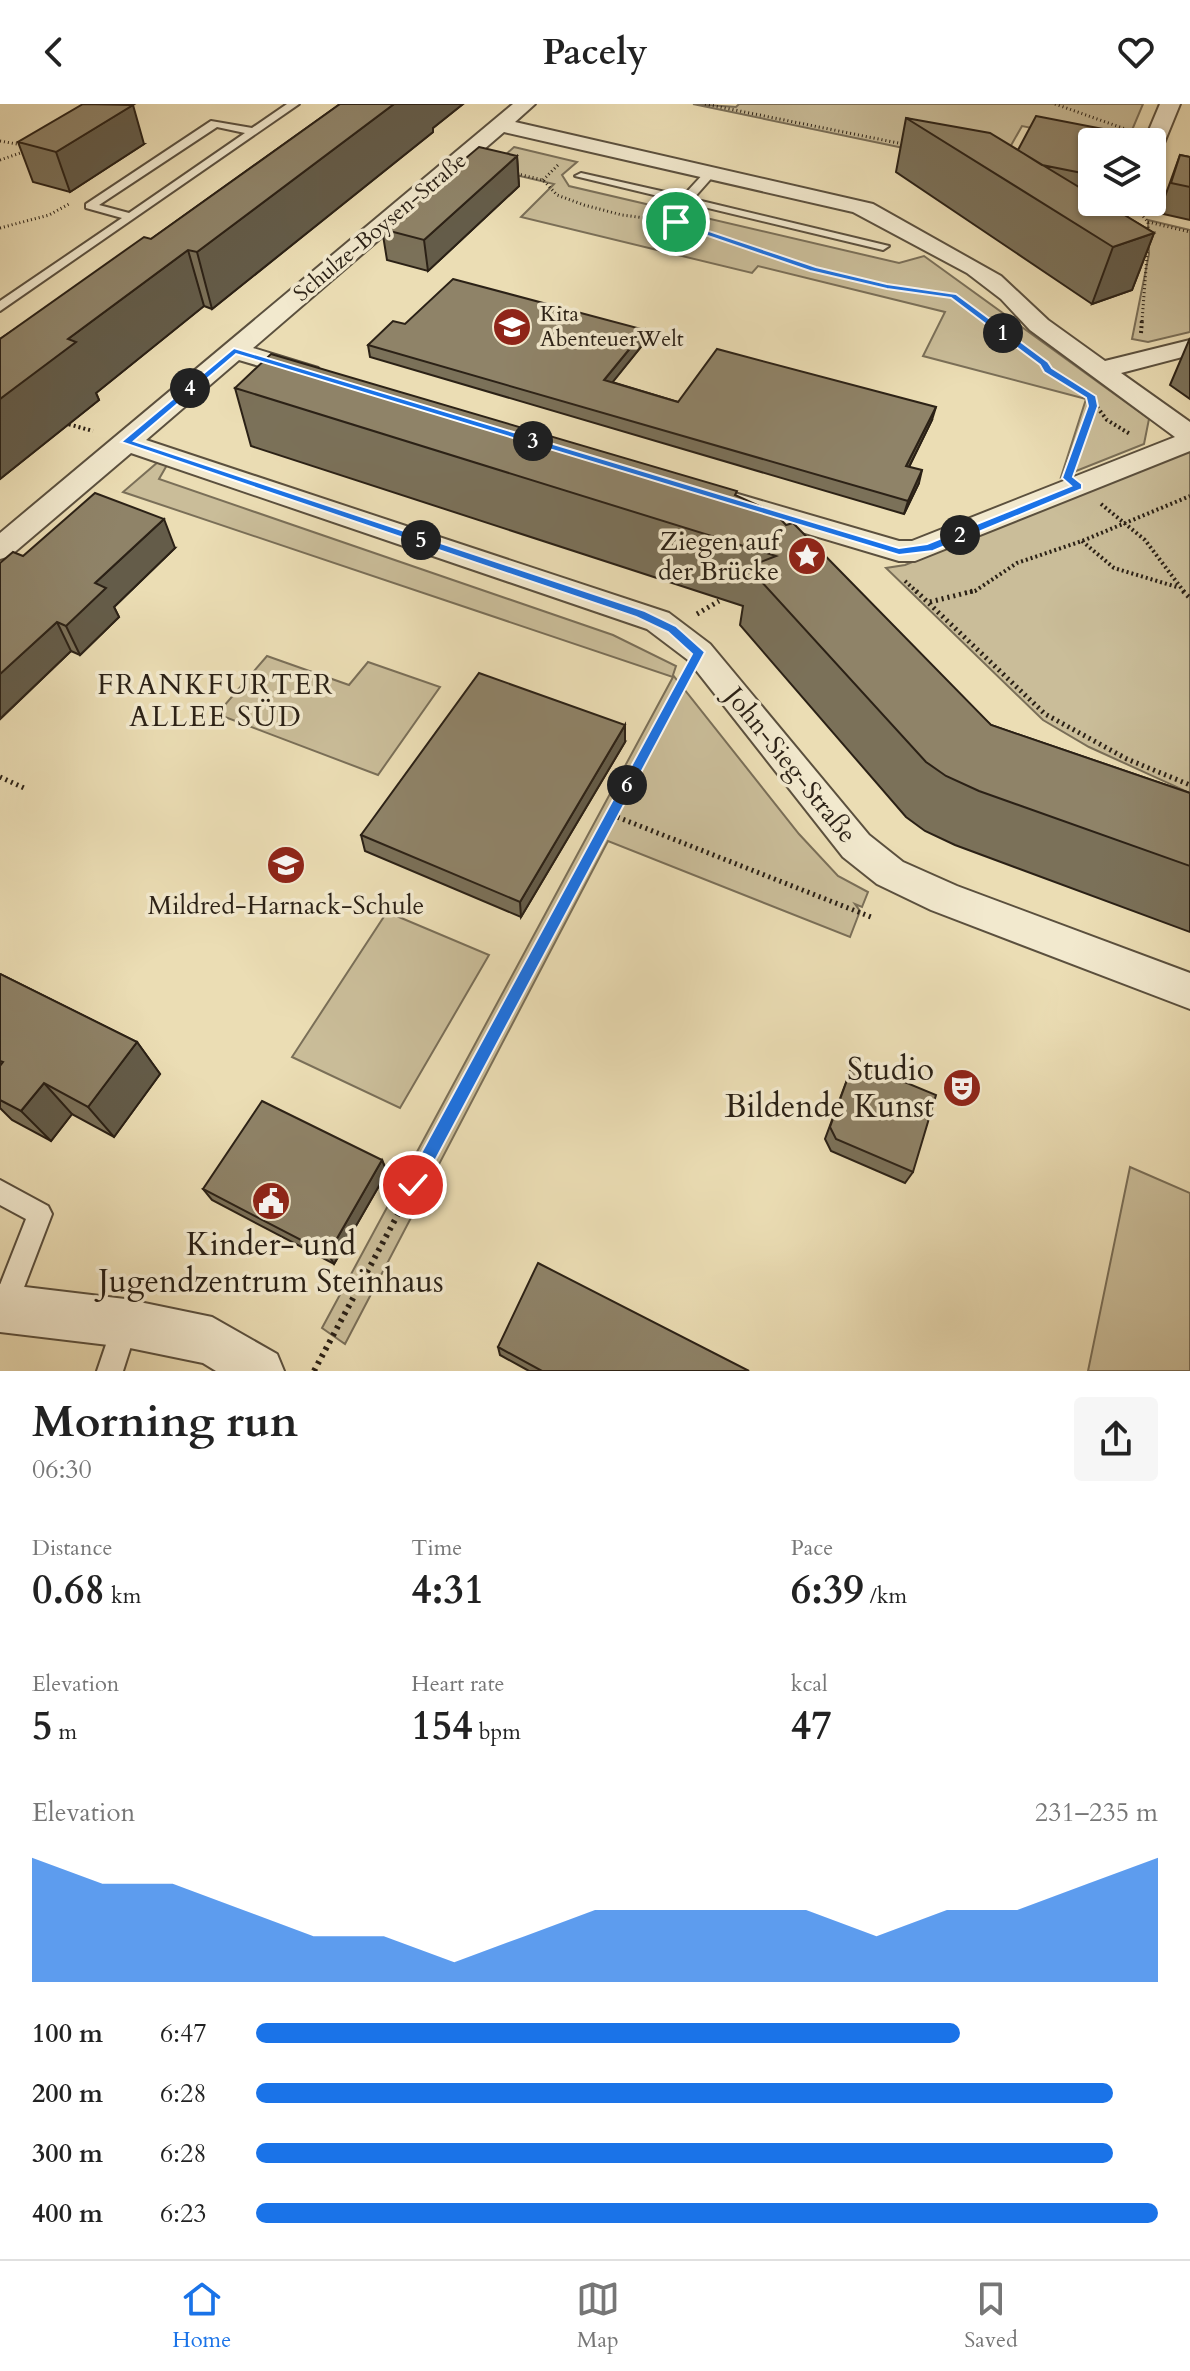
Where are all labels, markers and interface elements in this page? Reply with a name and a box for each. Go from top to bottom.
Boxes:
text: Pacely [542,28,648,77]
icon: back [32,30,76,74]
icon: heart [1114,30,1158,74]
map controls [1078,128,1166,216]
button: layers [1078,128,1166,216]
street label: Schulze-Boysen-Straße [287,146,473,308]
pin [642,188,710,256]
icon: arrive [654,200,698,244]
place label: Kita AbenteuerWelt [540,299,684,354]
school or university icon: Kita AbenteuerWelt [491,306,533,348]
pin: 1 [983,313,1023,353]
text: 1 [997,318,1009,348]
pin: 4 [170,368,210,408]
text: 4 [184,373,196,403]
pin: 3 [513,421,553,461]
text: 3 [527,426,539,456]
pin: 2 [940,515,980,555]
pin: 5 [401,520,441,560]
text: 2 [954,520,966,550]
place label: Ziegen auf der Brücke [658,524,783,589]
text: 5 [415,525,427,555]
place icon: Ziegen auf der Brücke [786,535,828,577]
district label: FRANKFURTER ALLEE SÜD [97,666,335,736]
street label: John-Sieg-Straße [715,677,865,850]
pin: 6 [607,765,647,805]
text: 6 [621,770,633,800]
school or university icon: Mildred-Harnack-Schule [265,844,307,886]
place label: Mildred-Harnack-Schule [148,888,424,923]
place label: Studio Bildende Kunst [725,1048,934,1129]
theatre icon: Studio Bildende Kunst [941,1067,983,1109]
pin [379,1151,447,1219]
icon: check [391,1163,435,1207]
public building icon: Kinder- und Jugendzentrum Steinhaus [250,1180,292,1222]
place label: Kinder- und Jugendzentrum Steinhaus [94,1223,444,1304]
text: Morning run [32,1392,298,1452]
button: share [1074,1397,1158,1481]
text: 06:30 [32,1452,92,1487]
text: Distance [32,1533,112,1563]
text: Time [411,1533,462,1563]
text: Pace [791,1533,833,1563]
text: 0.68 [32,1563,105,1618]
text: 4:31 [411,1563,484,1618]
text: 6:39 [791,1563,864,1618]
text: km [105,1581,141,1611]
text: /km [864,1581,907,1611]
text: Elevation [32,1669,119,1699]
text: Heart rate [411,1669,505,1699]
text: kcal [791,1669,828,1699]
text: 5 [32,1699,53,1754]
text: 154 [411,1699,473,1754]
text: 47 [791,1699,832,1754]
text: m [53,1717,77,1747]
text: bpm [473,1717,521,1747]
text: Elevation [32,1795,135,1830]
text: 231–235 m [1035,1795,1158,1830]
text: 100 m [32,2016,103,2051]
text: 6:47 [160,2016,207,2051]
text: 200 m [32,2076,103,2111]
text: 6:28 [160,2076,207,2111]
text: 300 m [32,2136,103,2171]
text: 6:28 [160,2136,207,2171]
text: 400 m [32,2196,103,2231]
text: 6:23 [160,2196,207,2231]
tab: Home [172,2277,231,2355]
tab: Map [576,2277,620,2355]
tab: Saved [964,2277,1018,2355]

